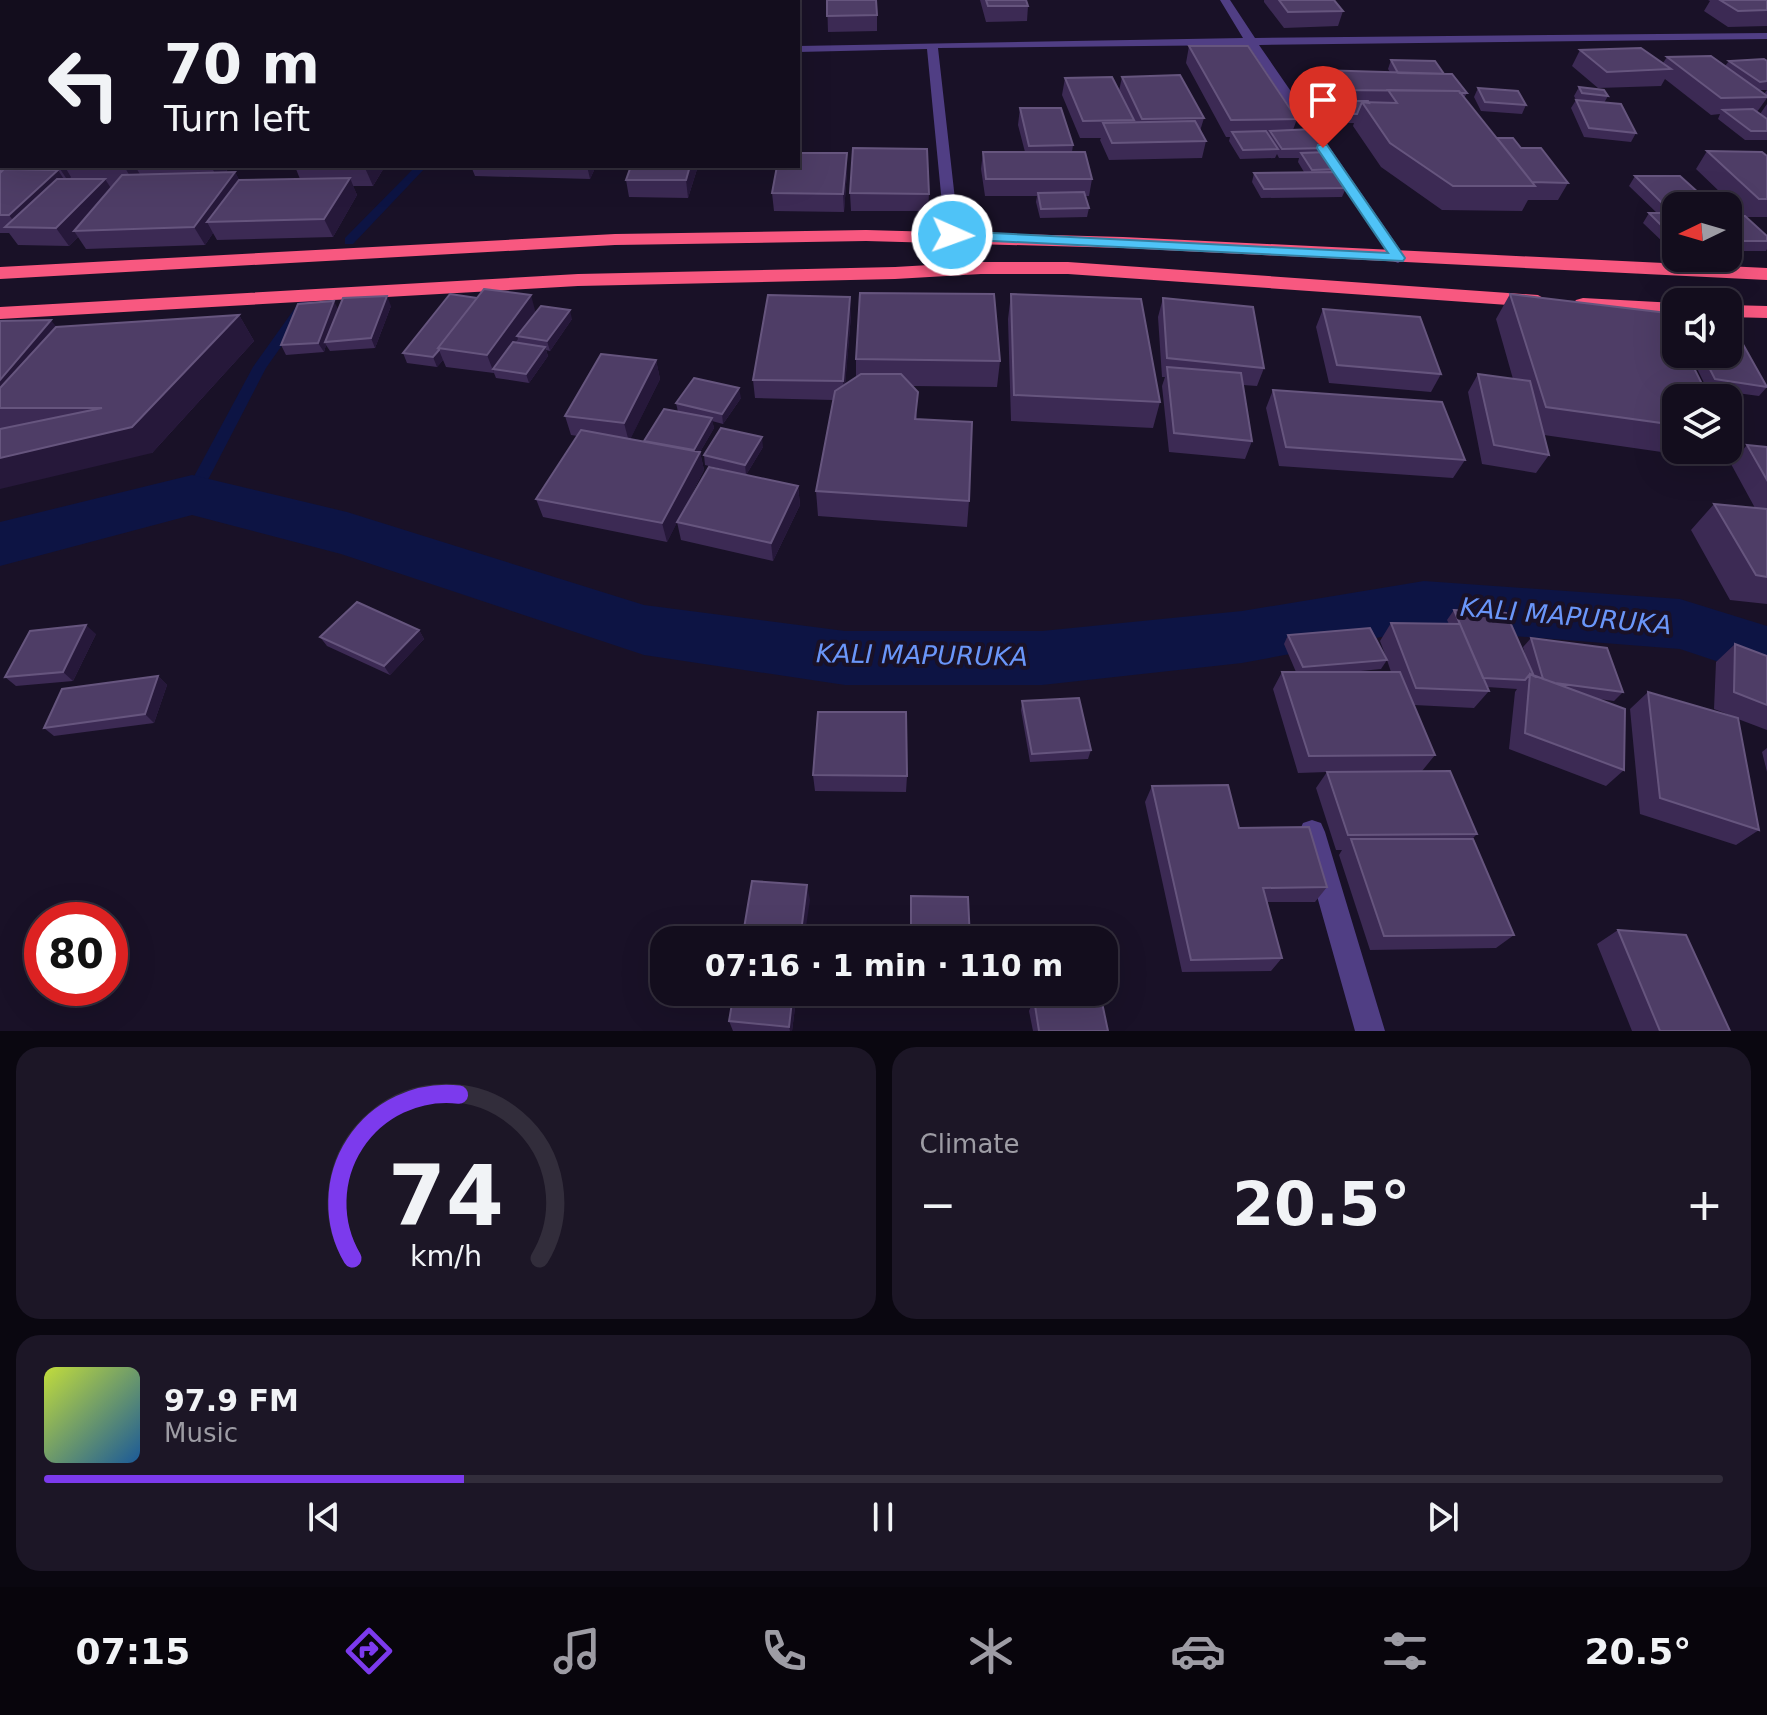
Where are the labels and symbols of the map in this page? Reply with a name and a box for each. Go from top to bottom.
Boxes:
pin [1289,66,1357,148]
north arrow [1662,192,1742,272]
position arrow [910,193,994,277]
water label: KALI MAPURUKA [1459,592,1673,640]
water label: KALI MAPURUKA [816,638,1028,672]
speed limit sign: 80 [24,902,128,1006]

